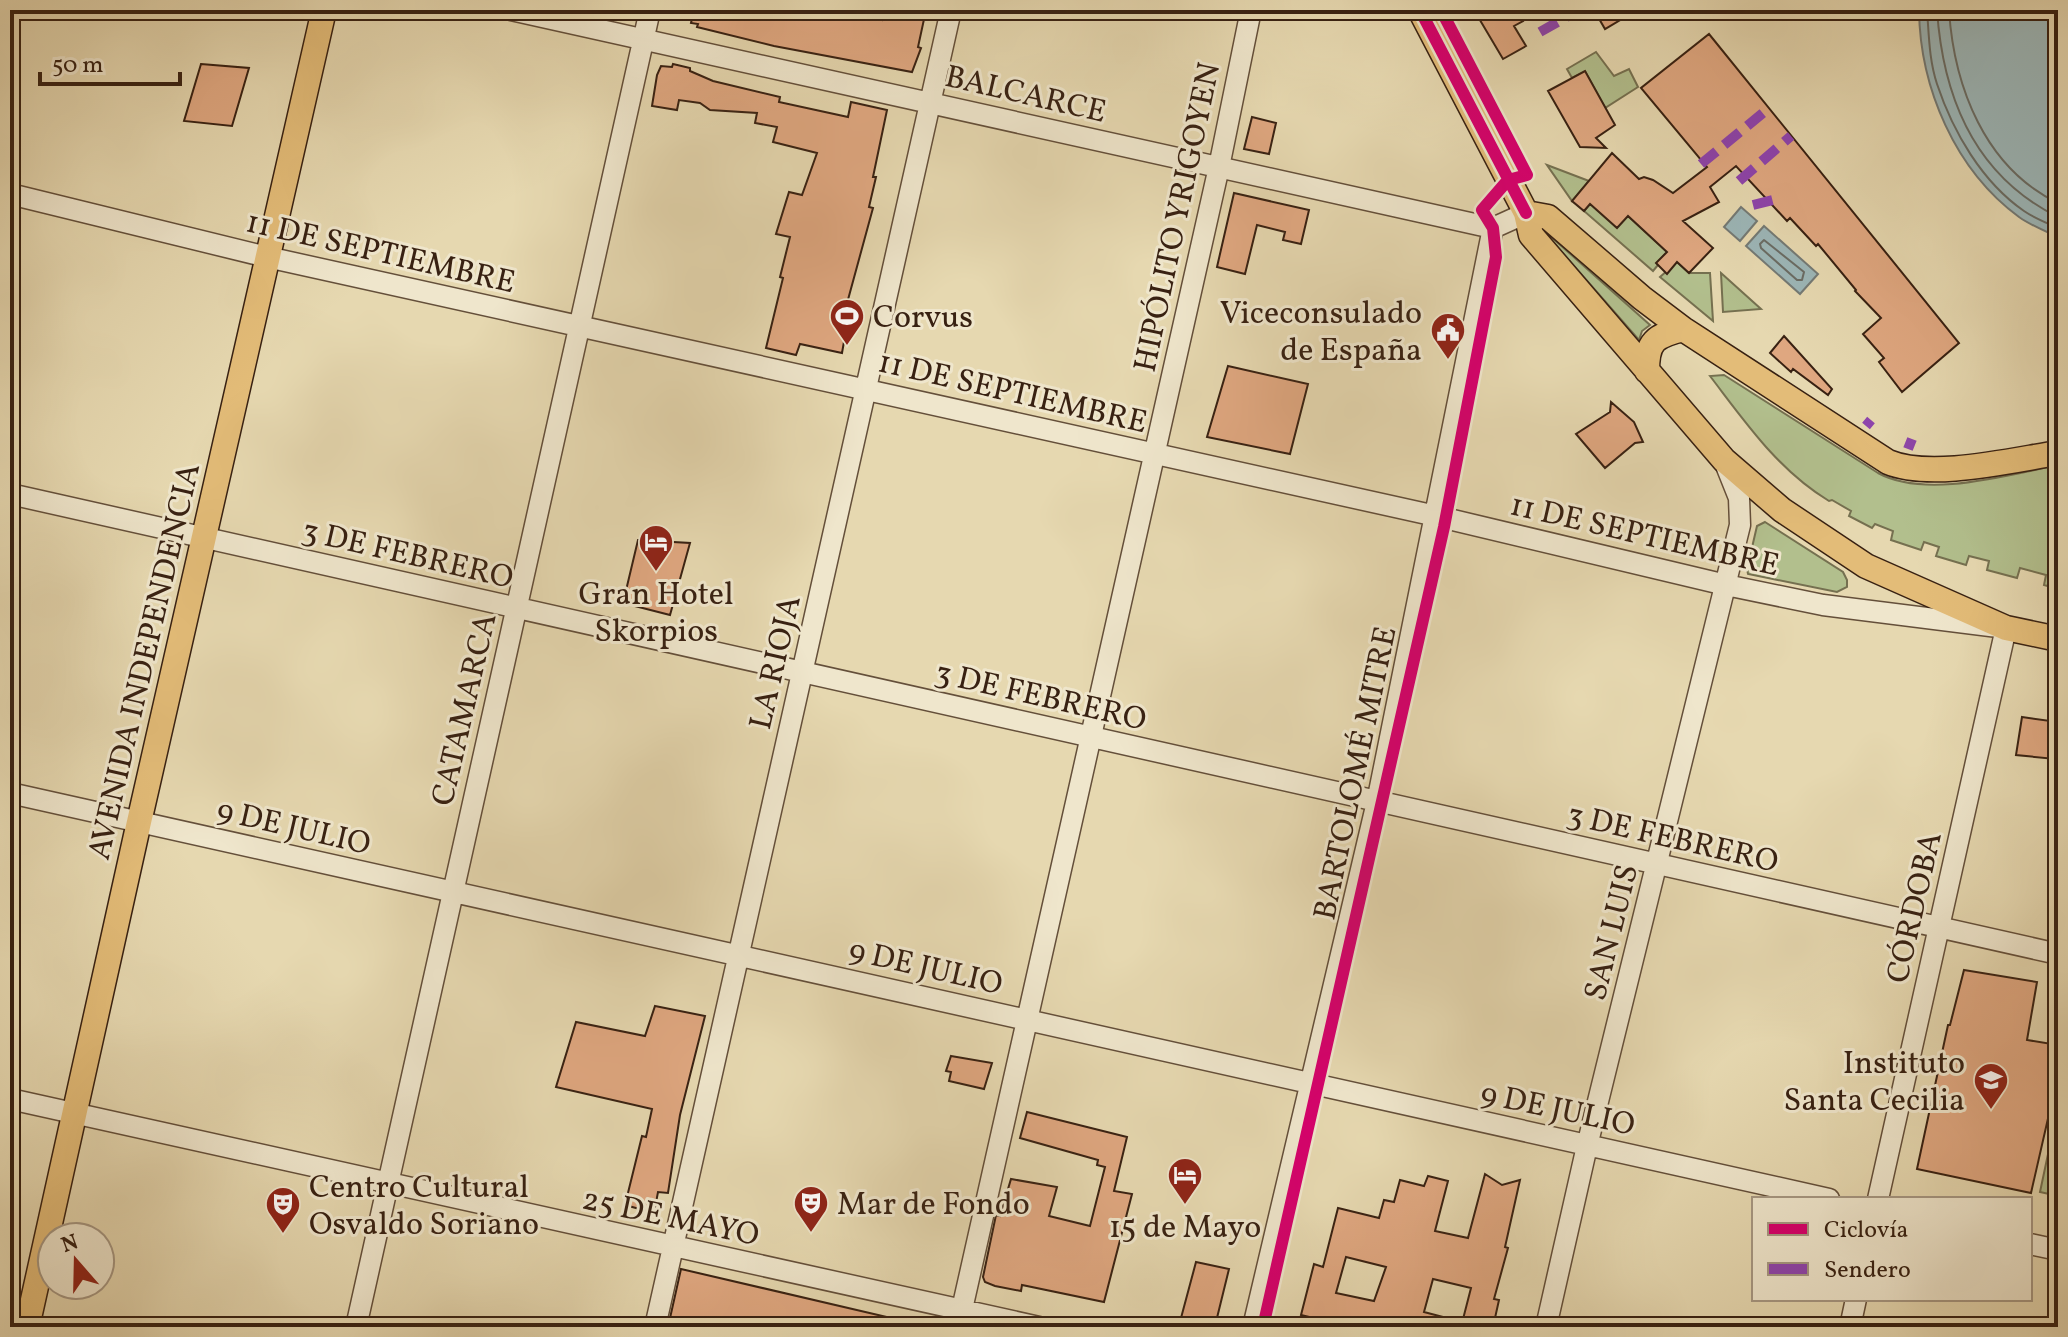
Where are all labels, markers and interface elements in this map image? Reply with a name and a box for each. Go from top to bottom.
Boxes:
scale bar [40,36,180,86]
text: 50 m [52,49,104,83]
street label: BALCARCE [940,56,1110,136]
street label: HIPÓLITO YRIGOYEN [1125,59,1233,376]
street label: 11 DE SEPTIEMBRE [241,202,519,306]
place label: Viceconsulado de España [1220,293,1422,374]
sports icon: Corvus [828,297,866,347]
place label: Corvus [873,297,973,341]
public building icon: Viceconsulado de España [1429,311,1467,361]
street label: 11 DE SEPTIEMBRE [873,342,1151,446]
street label: AVENIDA INDEPENDENCIA [79,459,213,864]
street label: 11 DE SEPTIEMBRE [1505,485,1783,589]
street label: 3 DE FEBRERO [297,510,517,602]
hotel icon: Gran Hotel Skorpios [637,523,675,573]
place label: Gran Hotel Skorpios [578,574,734,655]
street label: LA RIOJA [740,591,814,734]
street label: CATAMARCA [422,609,509,810]
street label: BARTOLOMÉ MITRE [1304,623,1410,924]
street label: 3 DE FEBRERO [930,652,1150,744]
street label: 9 DE JULIO [212,790,375,868]
street label: 3 DE FEBRERO [1562,794,1782,886]
street label: CÓRDOBA [1877,828,1955,988]
street label: SAN LUIS [1575,860,1651,1005]
street label: 9 DE JULIO [844,930,1007,1008]
place label: Instituto Santa Cecilia [1784,1043,1965,1124]
school or university icon: Instituto Santa Cecilia [1972,1061,2010,1111]
street label: 9 DE JULIO [1476,1073,1639,1149]
hotel icon: 15 de Mayo [1166,1156,1204,1206]
place label: Centro Cultural Osvaldo Soriano [309,1167,539,1248]
street label: 25 DE MAYO [578,1179,763,1259]
theatre icon: Mar de Fondo [792,1184,830,1234]
place label: Mar de Fondo [837,1184,1030,1228]
theatre icon: Centro Cultural Osvaldo Soriano [264,1185,302,1235]
legend [1752,1197,2032,1301]
place label: 15 de Mayo [1109,1207,1261,1251]
text: Ciclovía [1824,1214,1909,1248]
north arrow [36,1221,116,1301]
text: N [57,1227,83,1262]
text: Sendero [1824,1254,1911,1288]

